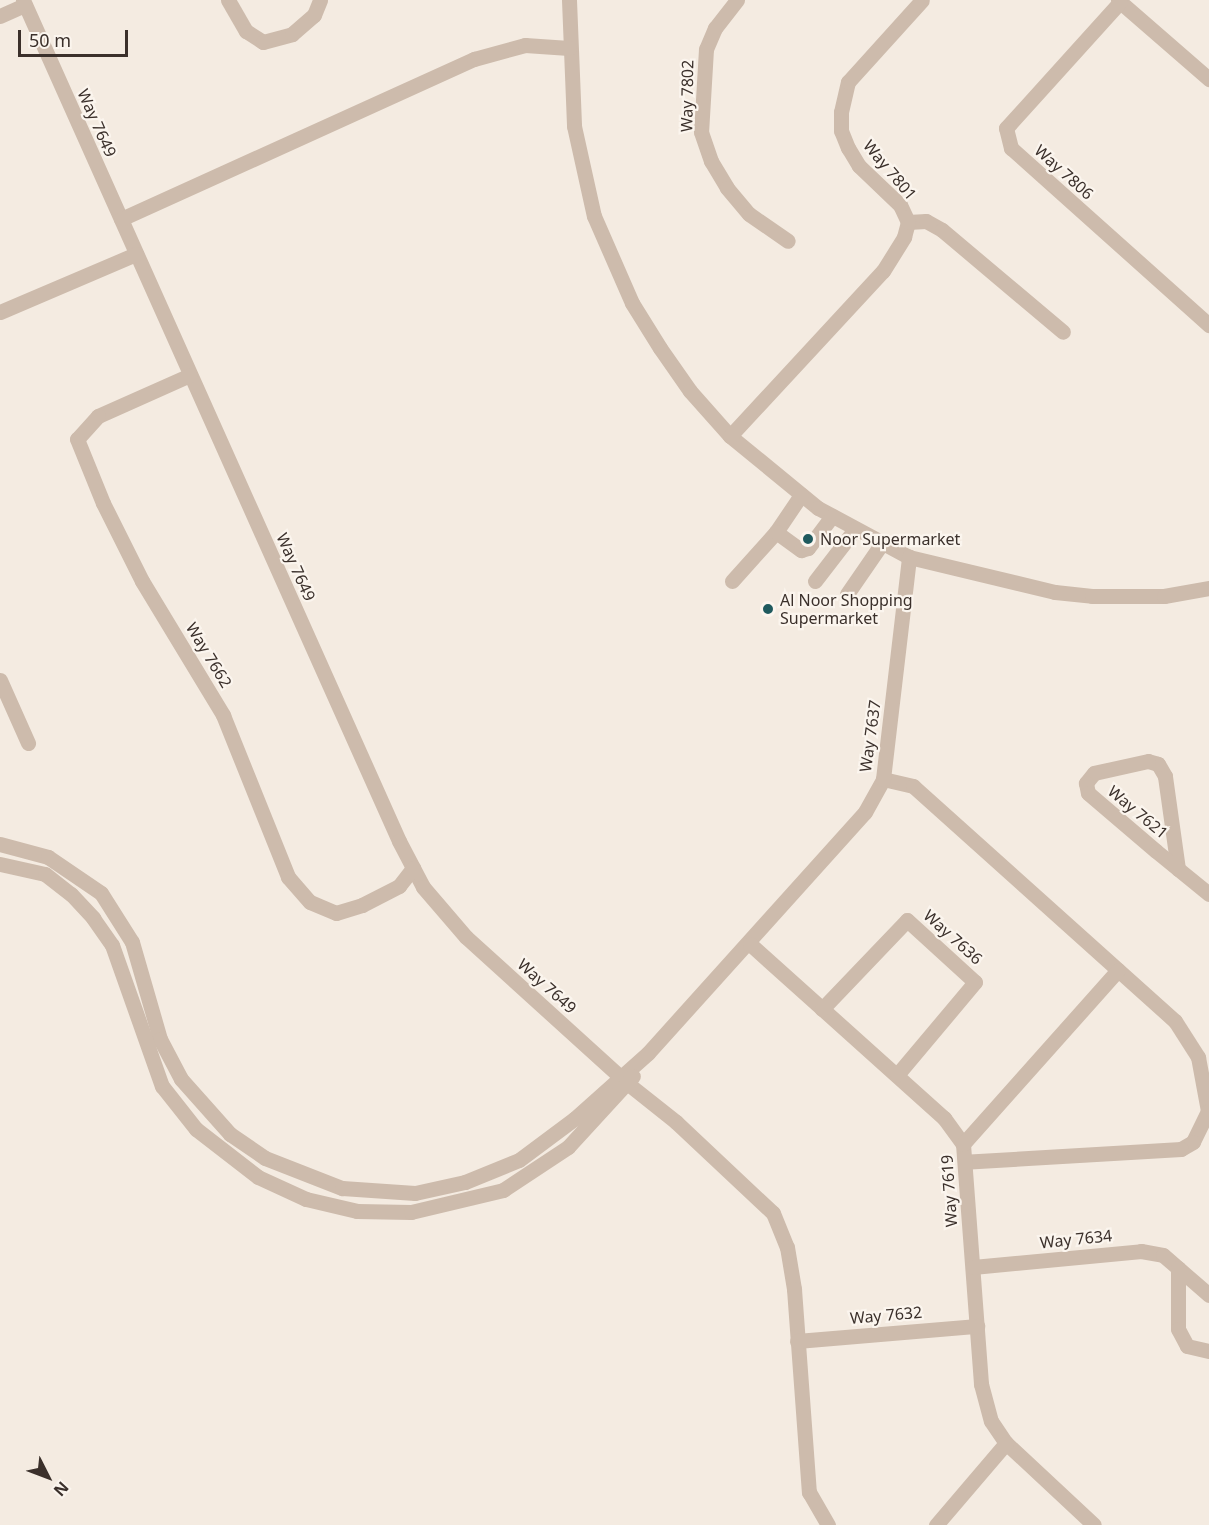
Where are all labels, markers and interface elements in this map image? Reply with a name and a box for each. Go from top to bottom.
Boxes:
scale bar [21,18,130,56]
text: 50 m [29,28,71,52]
street label: Way 7802 [677,60,697,132]
street label: Way 7649 [73,86,121,160]
street label: Way 7801 [859,136,921,204]
street label: Way 7806 [1031,141,1097,203]
place label: Noor Supermarket [820,529,960,549]
street label: Way 7649 [272,530,320,604]
marker: Noor Supermarket [801,532,815,546]
place label: Al Noor Shopping Supermarket [780,590,913,628]
marker: Al Noor Shopping Supermarket [761,602,775,616]
street label: Way 7662 [182,619,236,691]
street label: Way 7637 [855,699,885,773]
street label: Way 7621 [1104,781,1172,843]
street label: Way 7636 [920,906,986,968]
street label: Way 7649 [514,955,580,1017]
street label: Way 7619 [937,1154,961,1228]
street label: Way 7634 [1039,1226,1113,1252]
street label: Way 7632 [849,1302,923,1328]
north arrow [18,1447,78,1507]
text: N [49,1477,74,1501]

